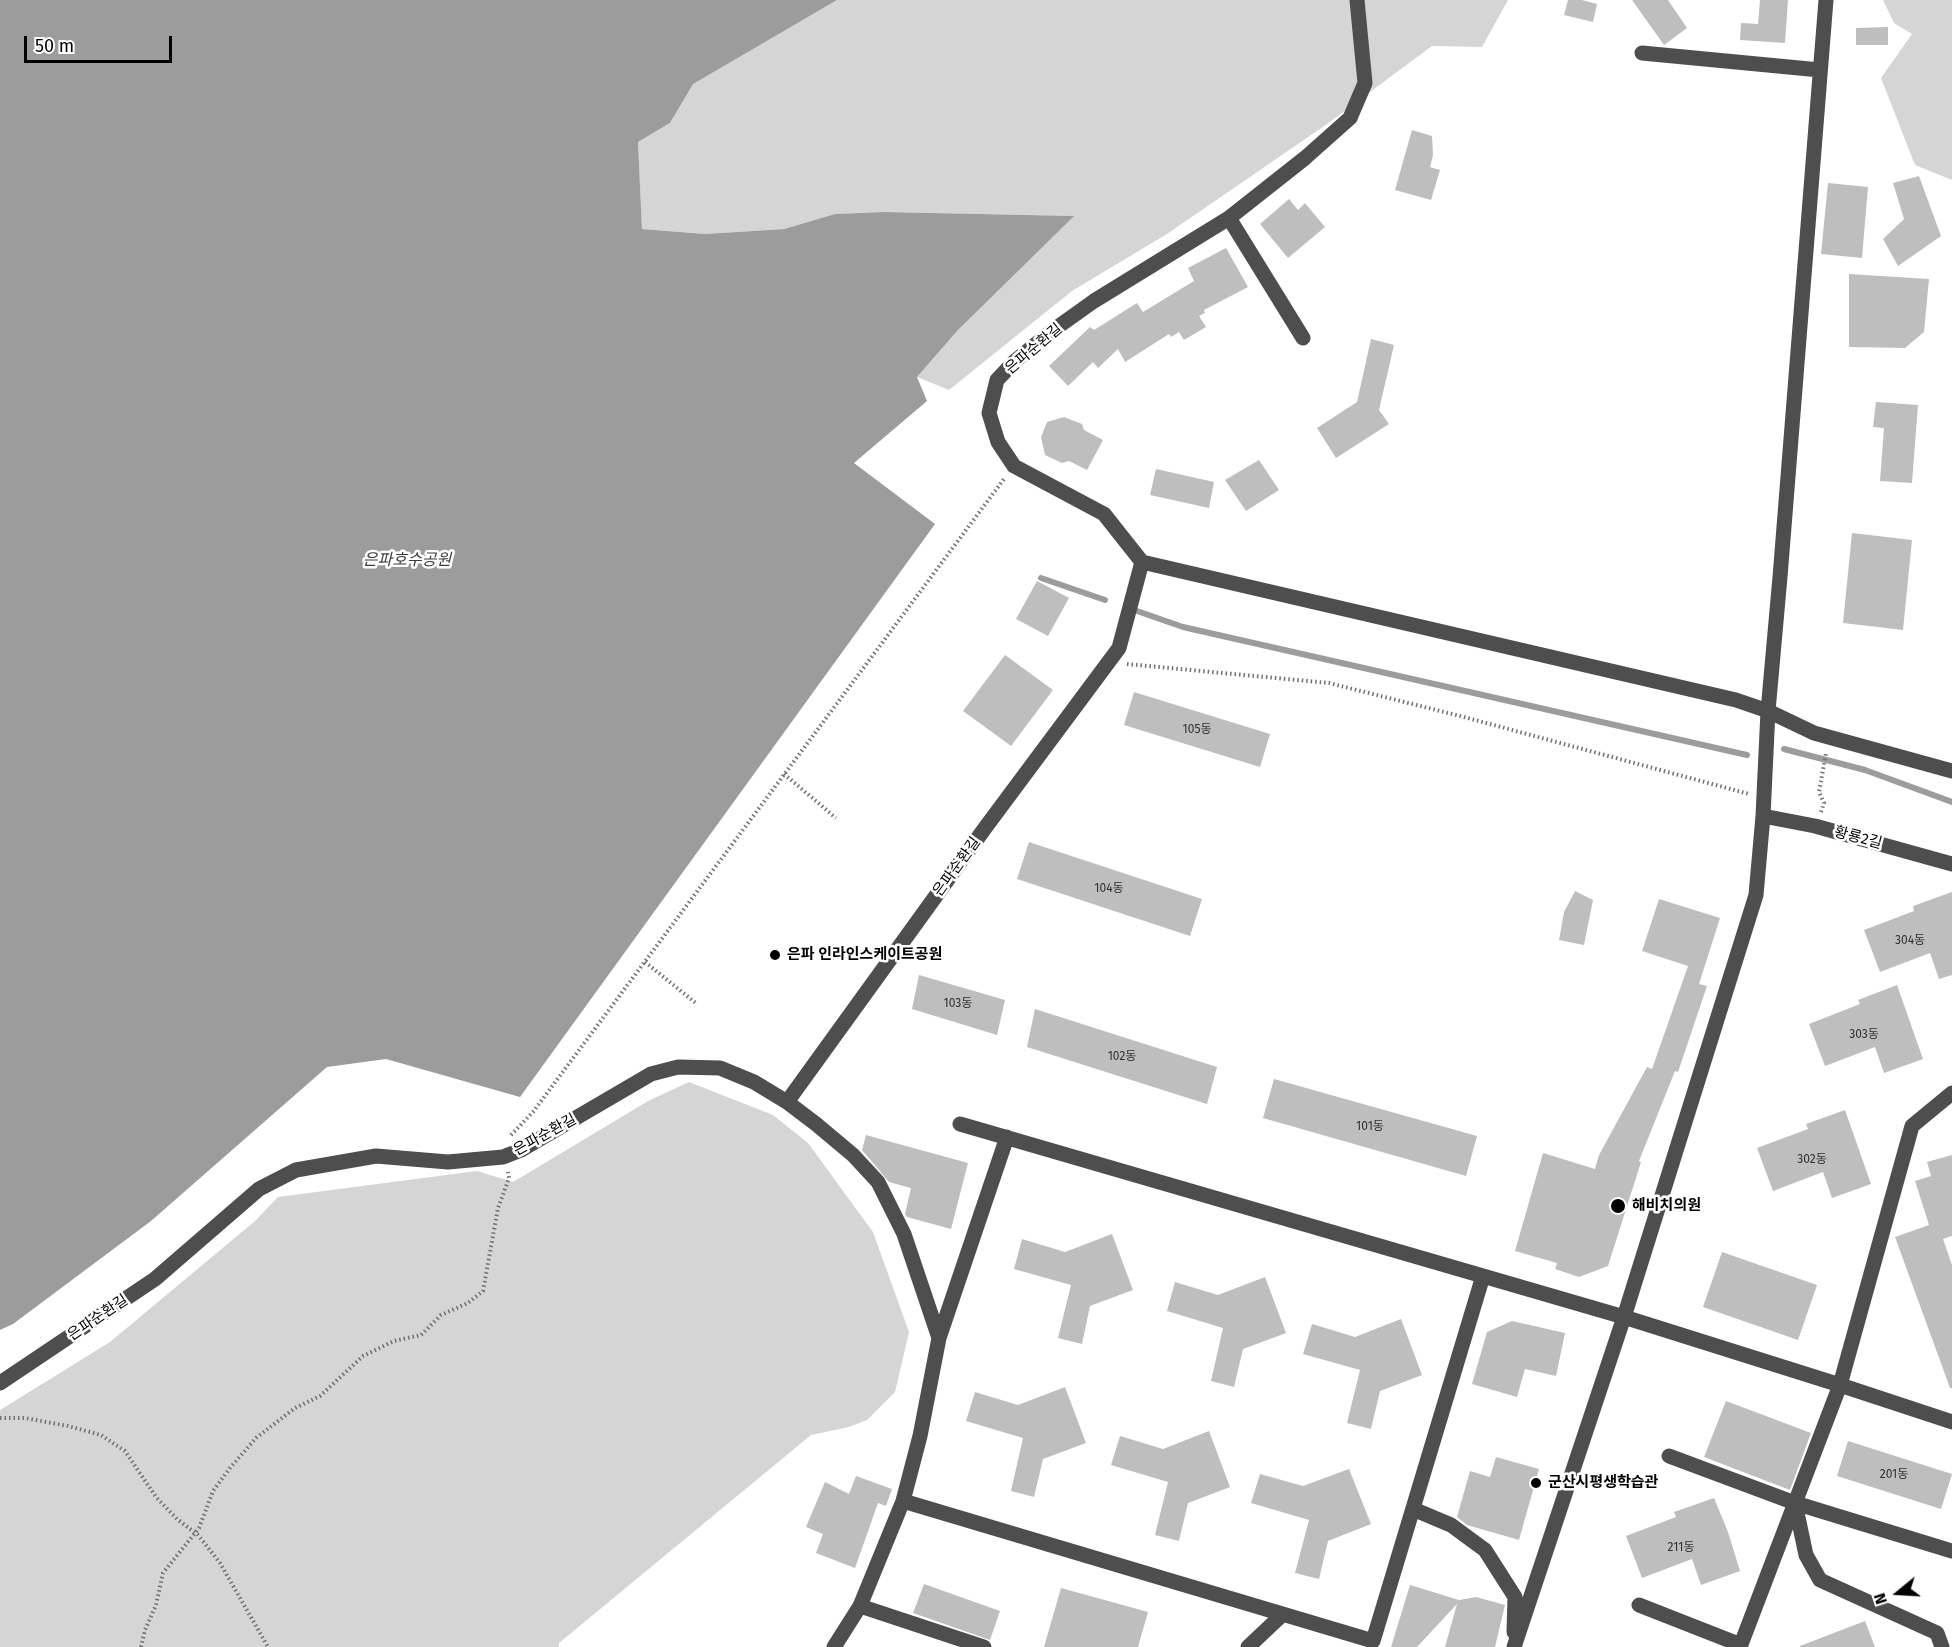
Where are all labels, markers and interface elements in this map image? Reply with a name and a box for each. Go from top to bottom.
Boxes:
scale bar [27,24,176,62]
text: 50 m [35,35,74,57]
street label: 은파순환길 [1002,320,1066,378]
water label: 은파호수공원 [363,551,451,571]
house number: 105동 [1183,723,1211,737]
street label: 황룡2길 [1832,823,1884,853]
street label: 은파순환길 [929,834,985,900]
house number: 104동 [1094,882,1124,896]
house number: 304동 [1895,934,1925,948]
place label: 은파 인라인스케이트공원 [787,946,942,964]
marker: 은파 인라인스케이트공원 [768,948,782,962]
house number: 103동 [944,997,972,1011]
house number: 303동 [1849,1028,1879,1042]
house number: 102동 [1108,1050,1136,1064]
street label: 은파순환길 [510,1110,580,1160]
house number: 101동 [1356,1120,1384,1134]
house number: 302동 [1797,1153,1827,1167]
marker: 해비치의원 [1609,1197,1627,1215]
place label: 해비치의원 [1632,1197,1701,1215]
street label: 은파순환길 [64,1291,132,1345]
house number: 201동 [1880,1468,1908,1482]
place label: 군산시평생학습관 [1548,1474,1658,1492]
marker: 군산시평생학습관 [1529,1476,1543,1490]
house number: 211동 [1668,1541,1694,1555]
north arrow [1868,1563,1928,1623]
text: N [1870,1591,1891,1607]

